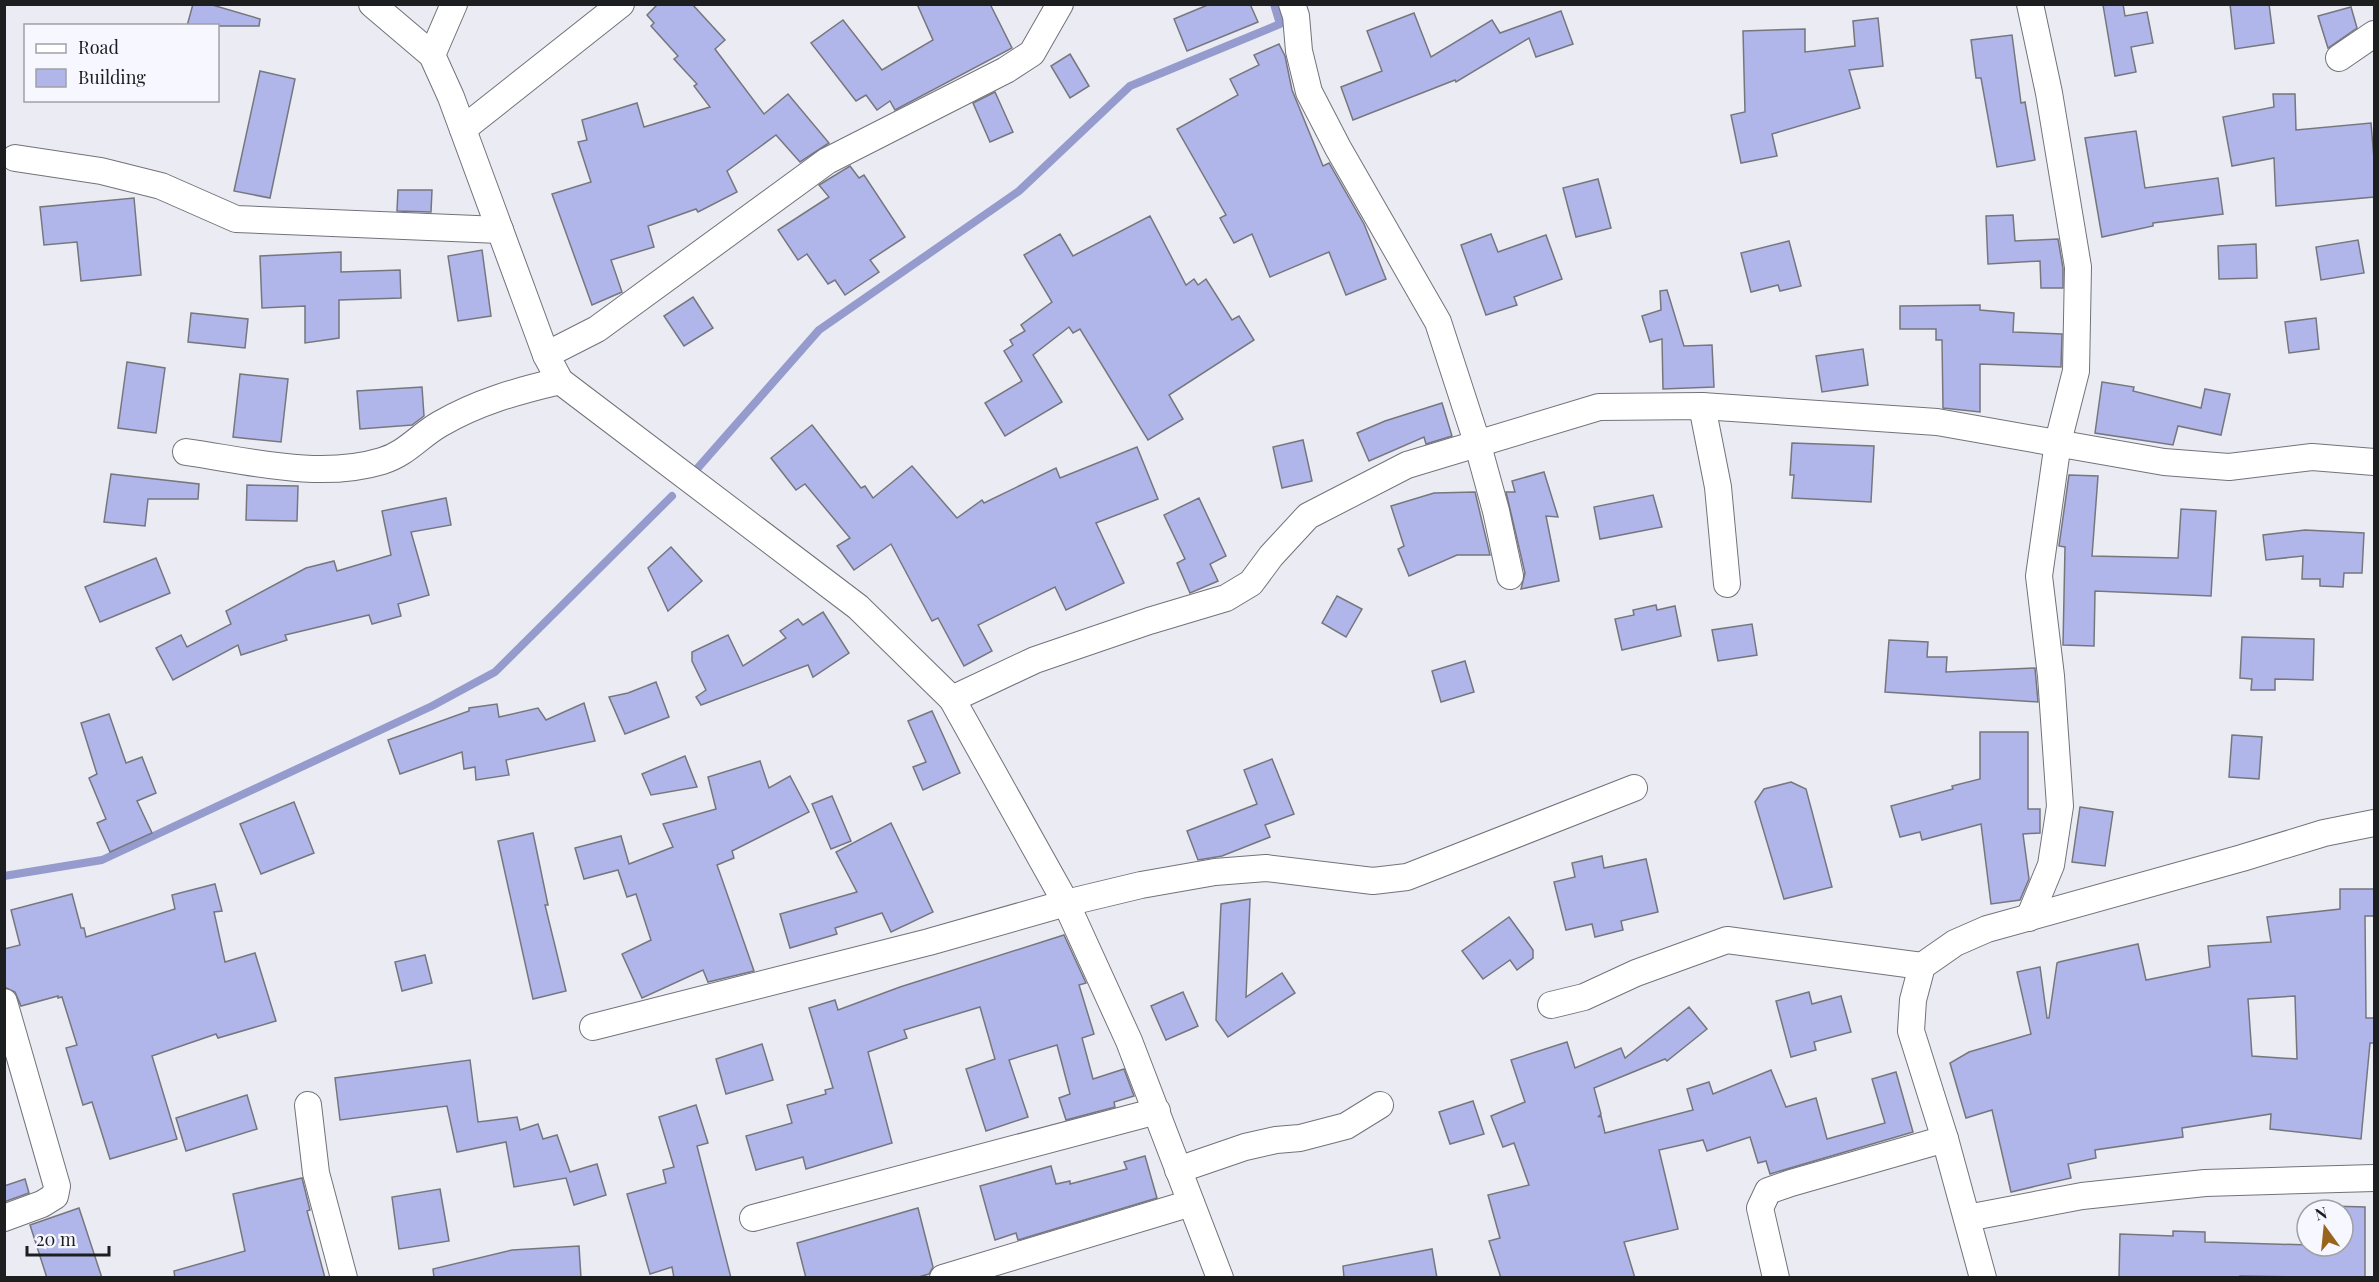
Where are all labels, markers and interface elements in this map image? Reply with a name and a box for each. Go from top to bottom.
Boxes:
legend [24,24,219,102]
text: Road [78,35,119,59]
text: Building [78,65,146,89]
north arrow [2295,1198,2355,1258]
text: N [2313,1201,2330,1225]
scale bar [27,1219,110,1257]
text: 20 m [36,1227,76,1251]

